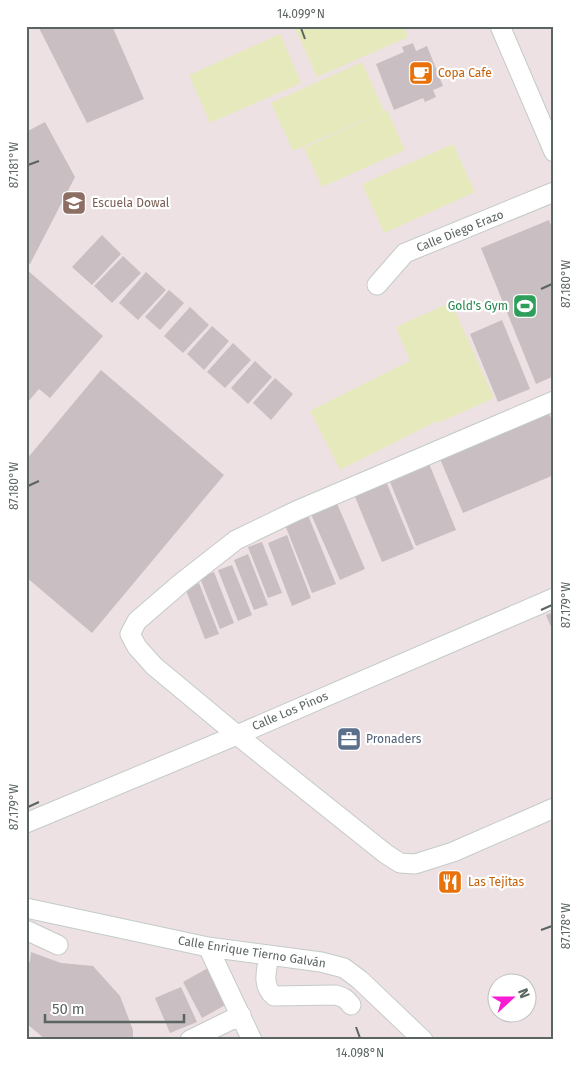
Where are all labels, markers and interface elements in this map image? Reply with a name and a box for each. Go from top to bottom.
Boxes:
text: 14.099°N [277,7,325,21]
cafe icon: Copa Cafe [408,60,434,86]
place label: Copa Cafe [438,66,492,80]
text: 87.181°W [7,142,21,188]
school or university icon: Escuela Dowal [61,190,87,216]
place label: Escuela Dowal [92,196,170,210]
street label: Calle Diego Erazo [414,207,506,255]
text: 87.180°W [559,260,573,308]
sports icon: Gold's Gym [512,293,538,319]
place label: Gold's Gym [448,299,508,313]
text: 87.180°W [7,462,21,510]
text: 87.179°W [559,582,573,628]
street label: Calle Los Pinos [250,689,330,733]
office icon: Pronaders [336,726,362,752]
place label: Pronaders [366,732,422,746]
text: 87.179°W [7,784,21,830]
restaurant icon: Las Tejitas [437,869,463,895]
place label: Las Tejitas [468,875,525,889]
text: 87.178°W [559,903,573,949]
street label: Calle Enrique Tierno Galván [177,933,327,971]
north arrow [488,974,538,1024]
text: N [514,986,533,1001]
scale bar [45,991,184,1023]
text: 50 m [52,1000,85,1018]
text: 14.098°N [336,1046,384,1060]

